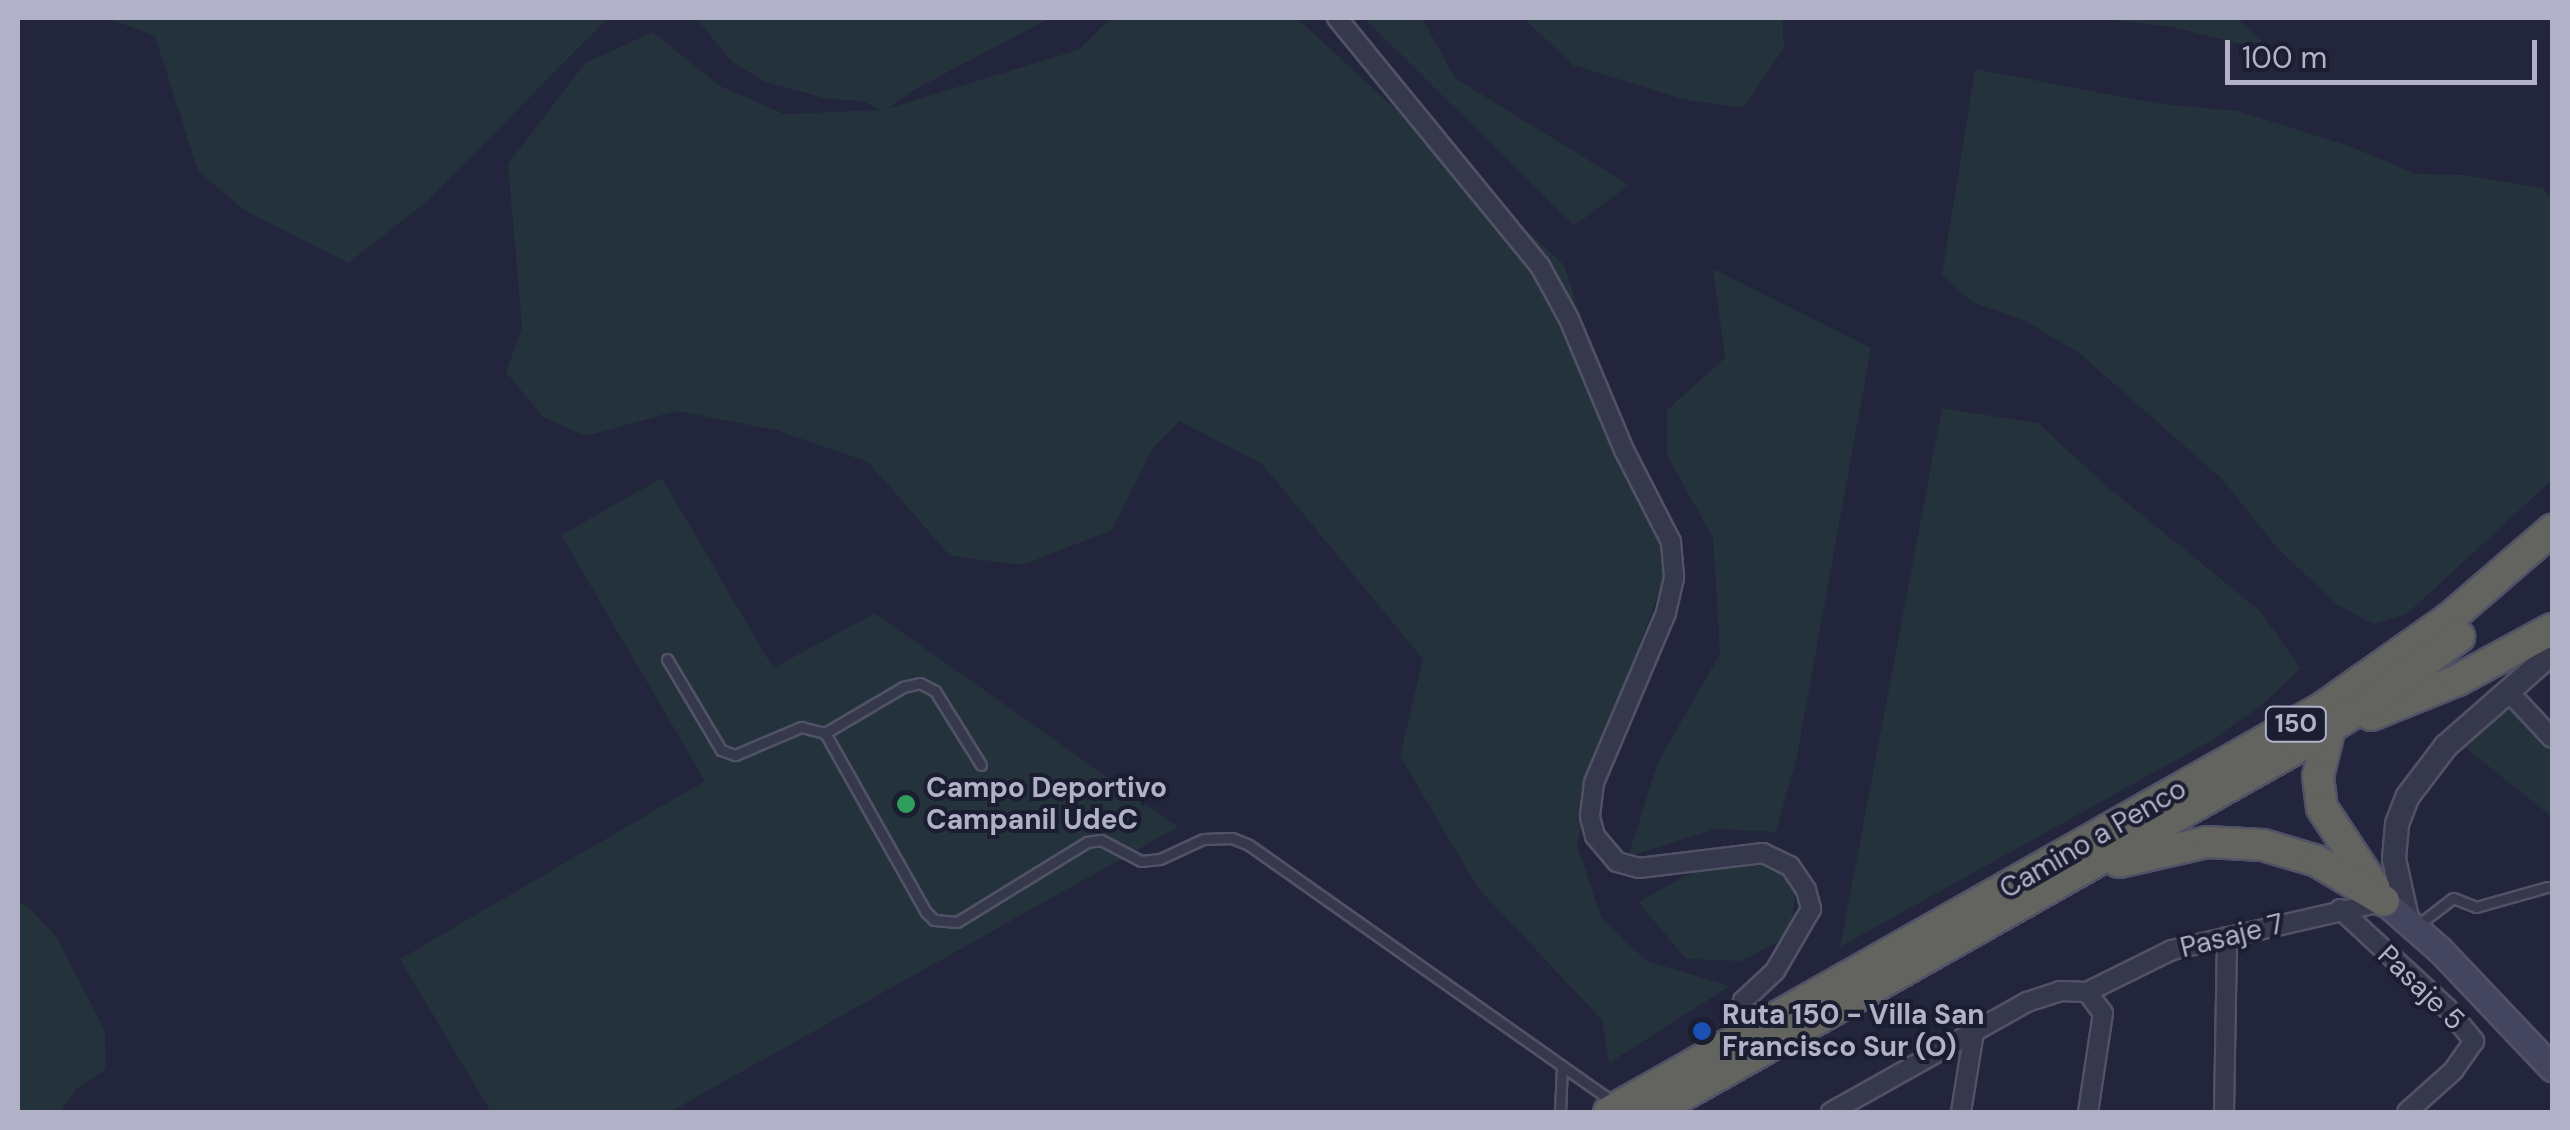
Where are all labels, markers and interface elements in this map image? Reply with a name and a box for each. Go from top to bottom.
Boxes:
scale bar [2230,20,2542,82]
text: 100 m [2242,38,2327,77]
road number: 150 [2264,704,2328,744]
place label: Campo Deportivo Campanil UdeC [926,771,1167,837]
street label: Camino a Penco [1994,772,2192,906]
marker: Campo Deportivo Campanil UdeC [895,793,917,815]
street label: Pasaje 7 [2177,907,2287,965]
street label: Pasaje 5 [2371,939,2471,1037]
place label: Ruta 150 - Villa San Francisco Sur (O) [1722,998,1985,1064]
marker: Ruta 150 - Villa San Francisco Sur (O) [1691,1020,1713,1042]

